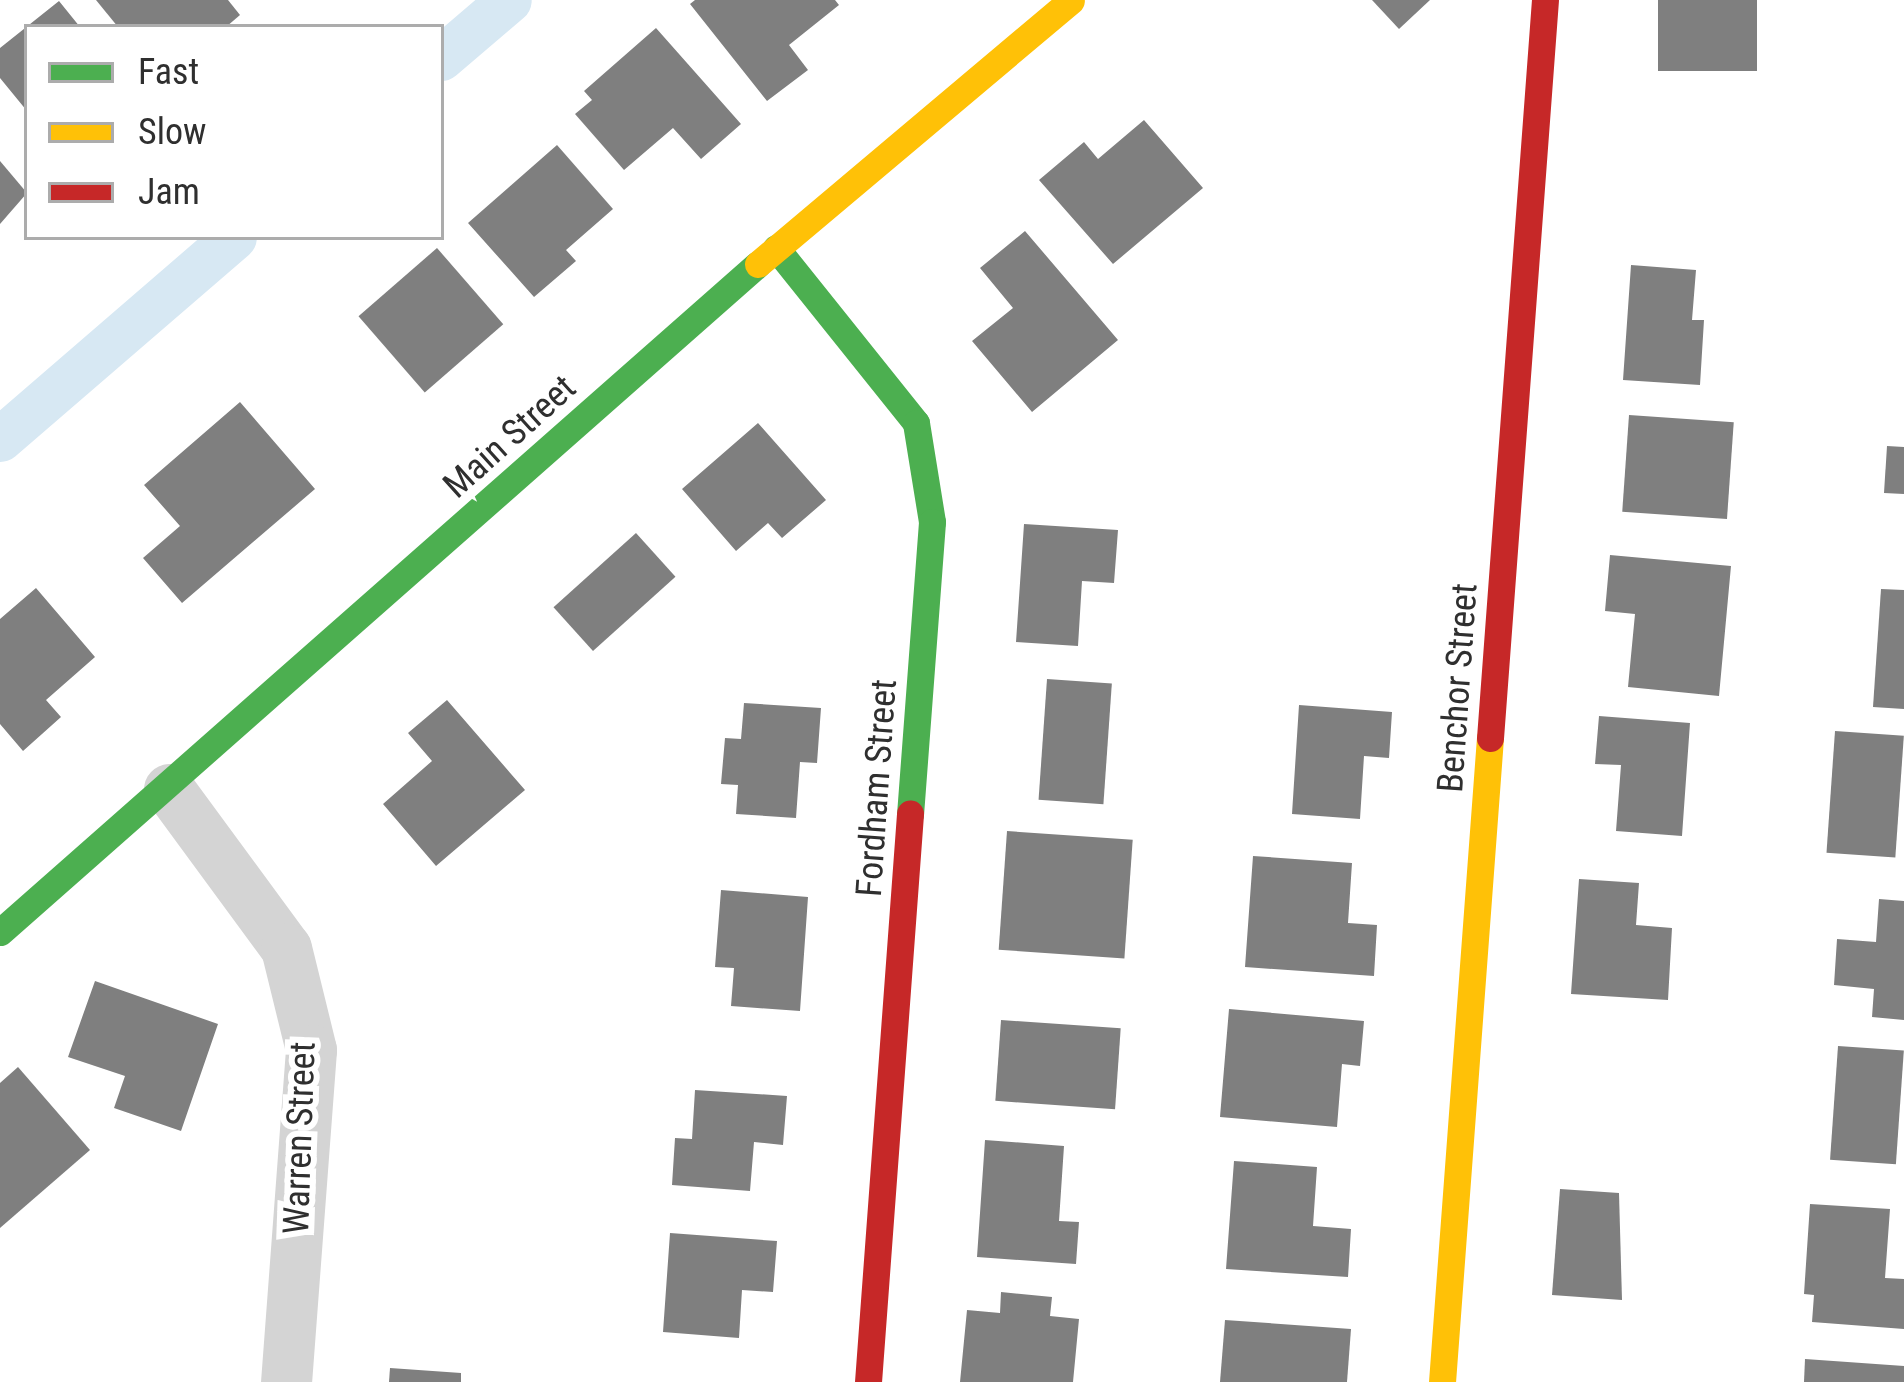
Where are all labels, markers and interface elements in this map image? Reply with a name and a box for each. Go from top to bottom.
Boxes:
legend [24,24,444,240]
text: Fast [138,51,199,93]
text: Slow [138,111,206,153]
text: Jam [138,171,200,213]
street label: Main Street [435,366,585,508]
street label: Benchor Street [1429,582,1487,794]
street label: Fordham Street [848,678,906,898]
street label: Warren Street [275,1041,325,1235]

